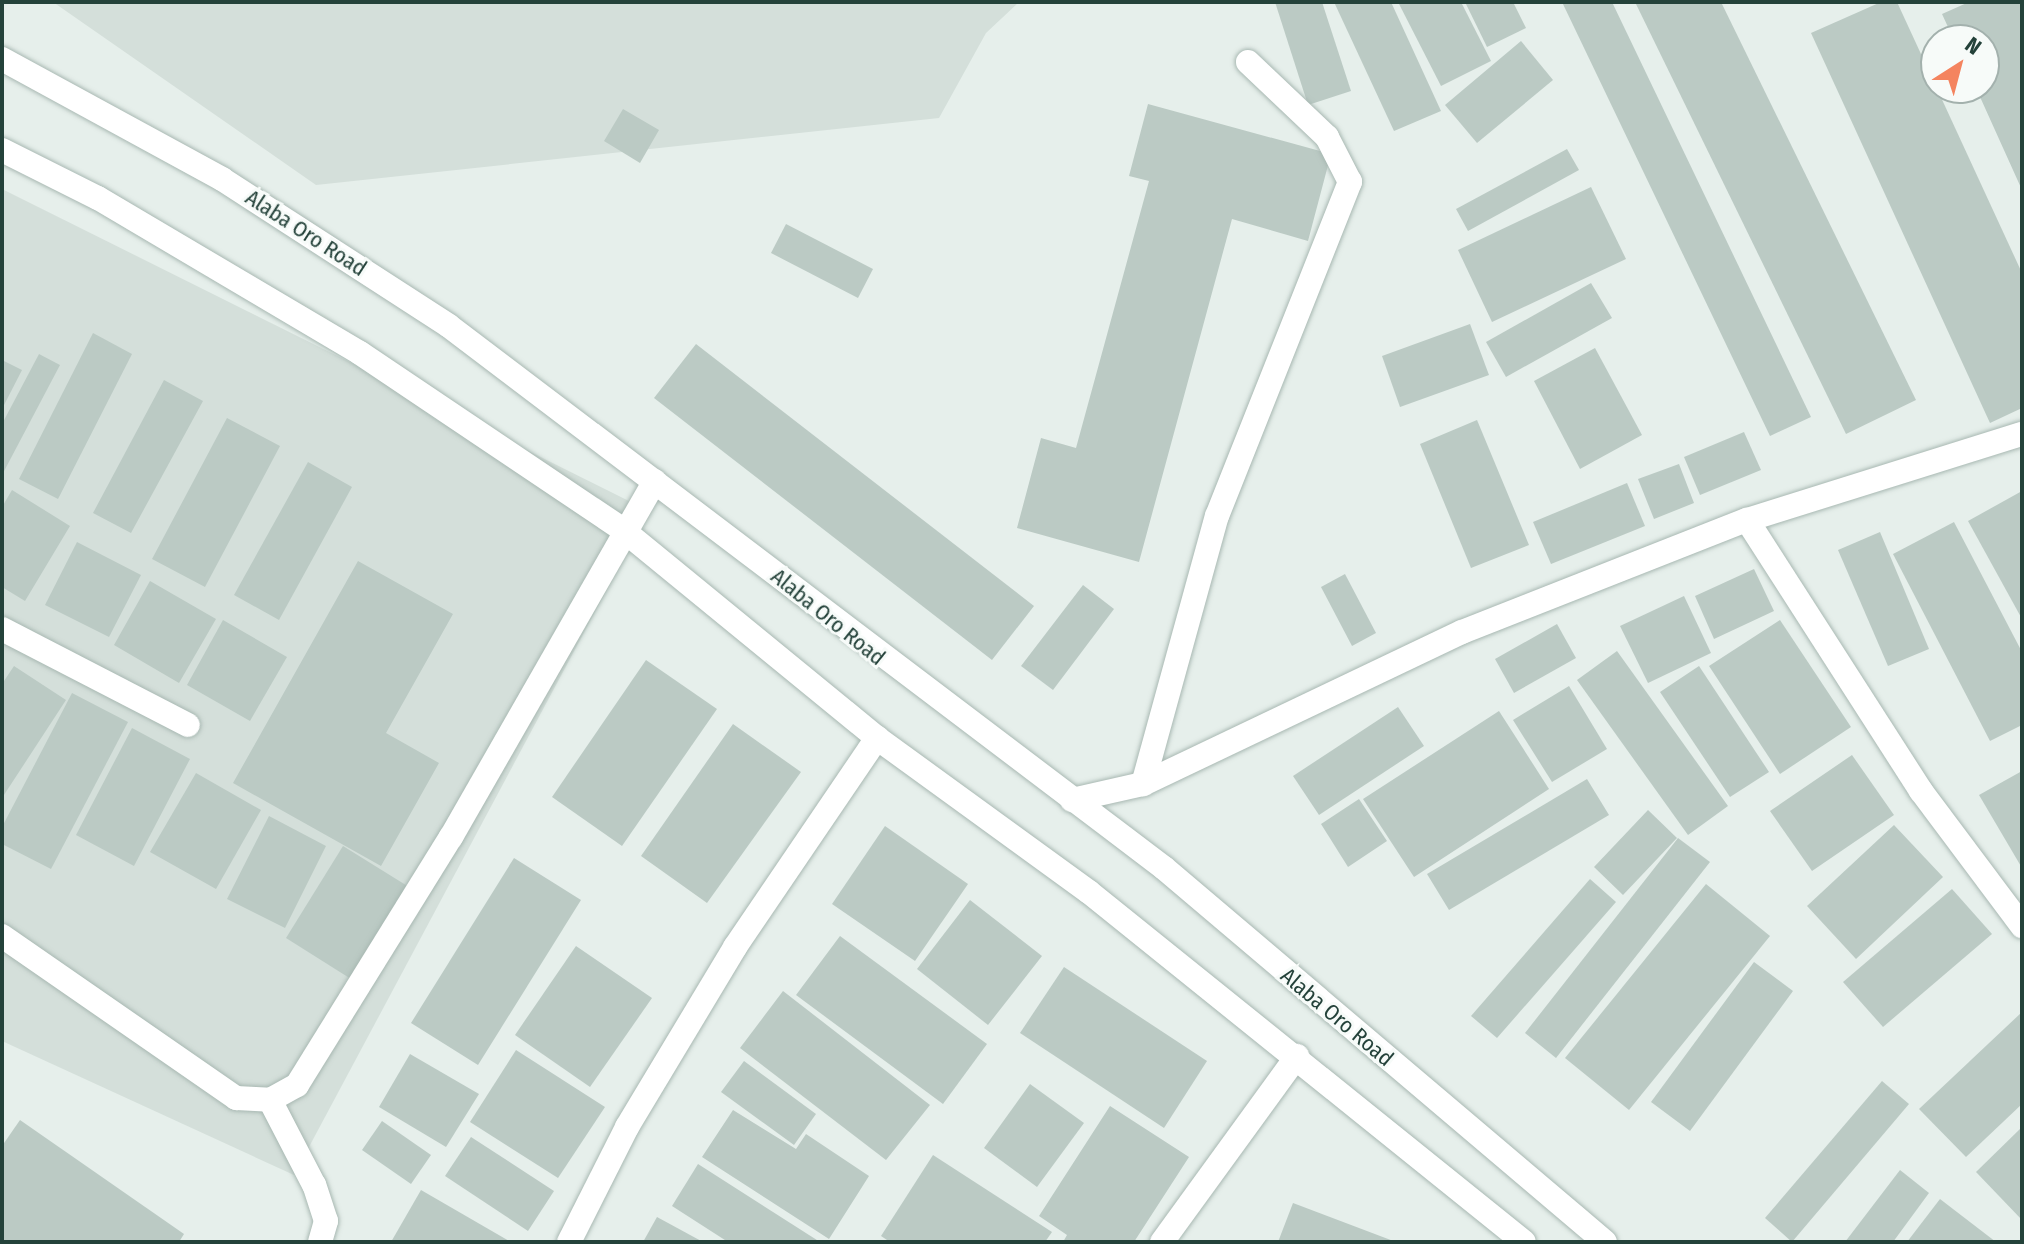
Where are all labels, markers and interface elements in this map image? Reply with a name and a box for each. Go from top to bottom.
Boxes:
north arrow [1920,24,2000,104]
text: N [1960,31,1986,61]
street label: Alaba Oro Road [241,184,371,282]
street label: Alaba Oro Road [766,563,890,671]
street label: Alaba Oro Road [1275,962,1399,1072]

